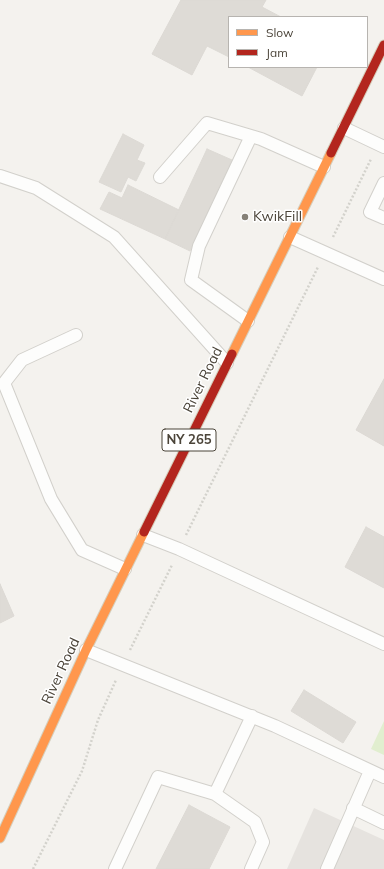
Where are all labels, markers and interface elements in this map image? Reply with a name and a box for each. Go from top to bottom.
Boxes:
legend [228,16,368,68]
text: Slow [266,25,294,40]
text: Jam [266,45,288,60]
place label: KwikFill [253,209,302,225]
marker: KwikFill [240,212,250,222]
street label: River Road [180,344,226,416]
road number: NY 265 [162,429,216,451]
street label: River Road [38,635,84,707]

